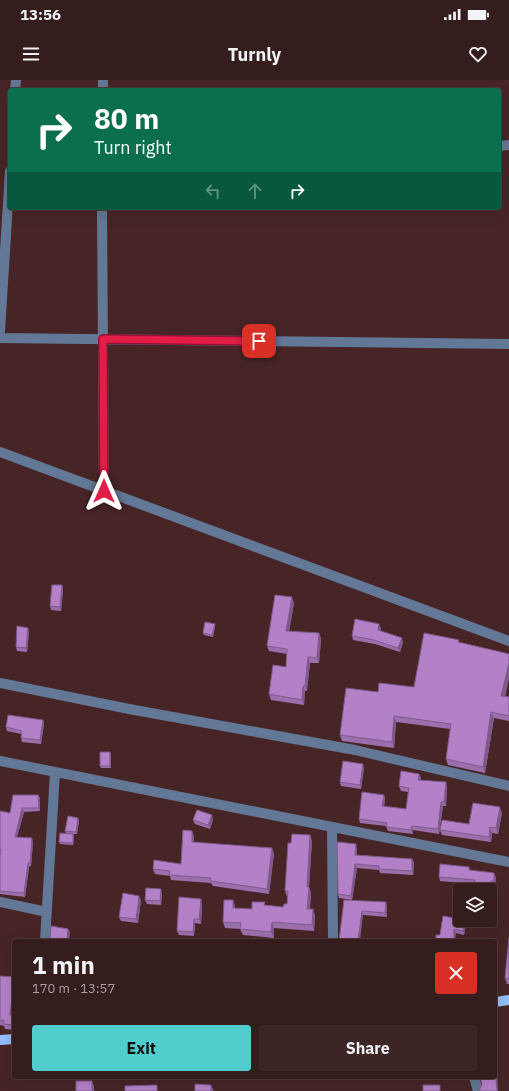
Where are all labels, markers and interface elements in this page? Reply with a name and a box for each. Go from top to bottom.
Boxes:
text: 13:56 [20,5,61,24]
icon: menu [20,43,42,65]
text: Turnly [228,43,281,66]
icon: heart [467,43,489,65]
text: 80 m [94,100,159,137]
icon: right [28,104,80,156]
text: Turn right [94,136,172,159]
icon: left [202,180,224,202]
icon: ahead [244,180,266,202]
icon: right [286,180,308,202]
pin [242,324,276,358]
icon: arrive [248,330,270,352]
position arrow [83,470,125,512]
map controls [453,883,497,927]
button: layers [453,883,497,927]
text: 1 min [32,949,95,981]
button: close [435,952,477,994]
text: 170 m · 13:57 [32,980,115,997]
button: Exit [32,1025,251,1071]
button: Share [259,1025,477,1071]

